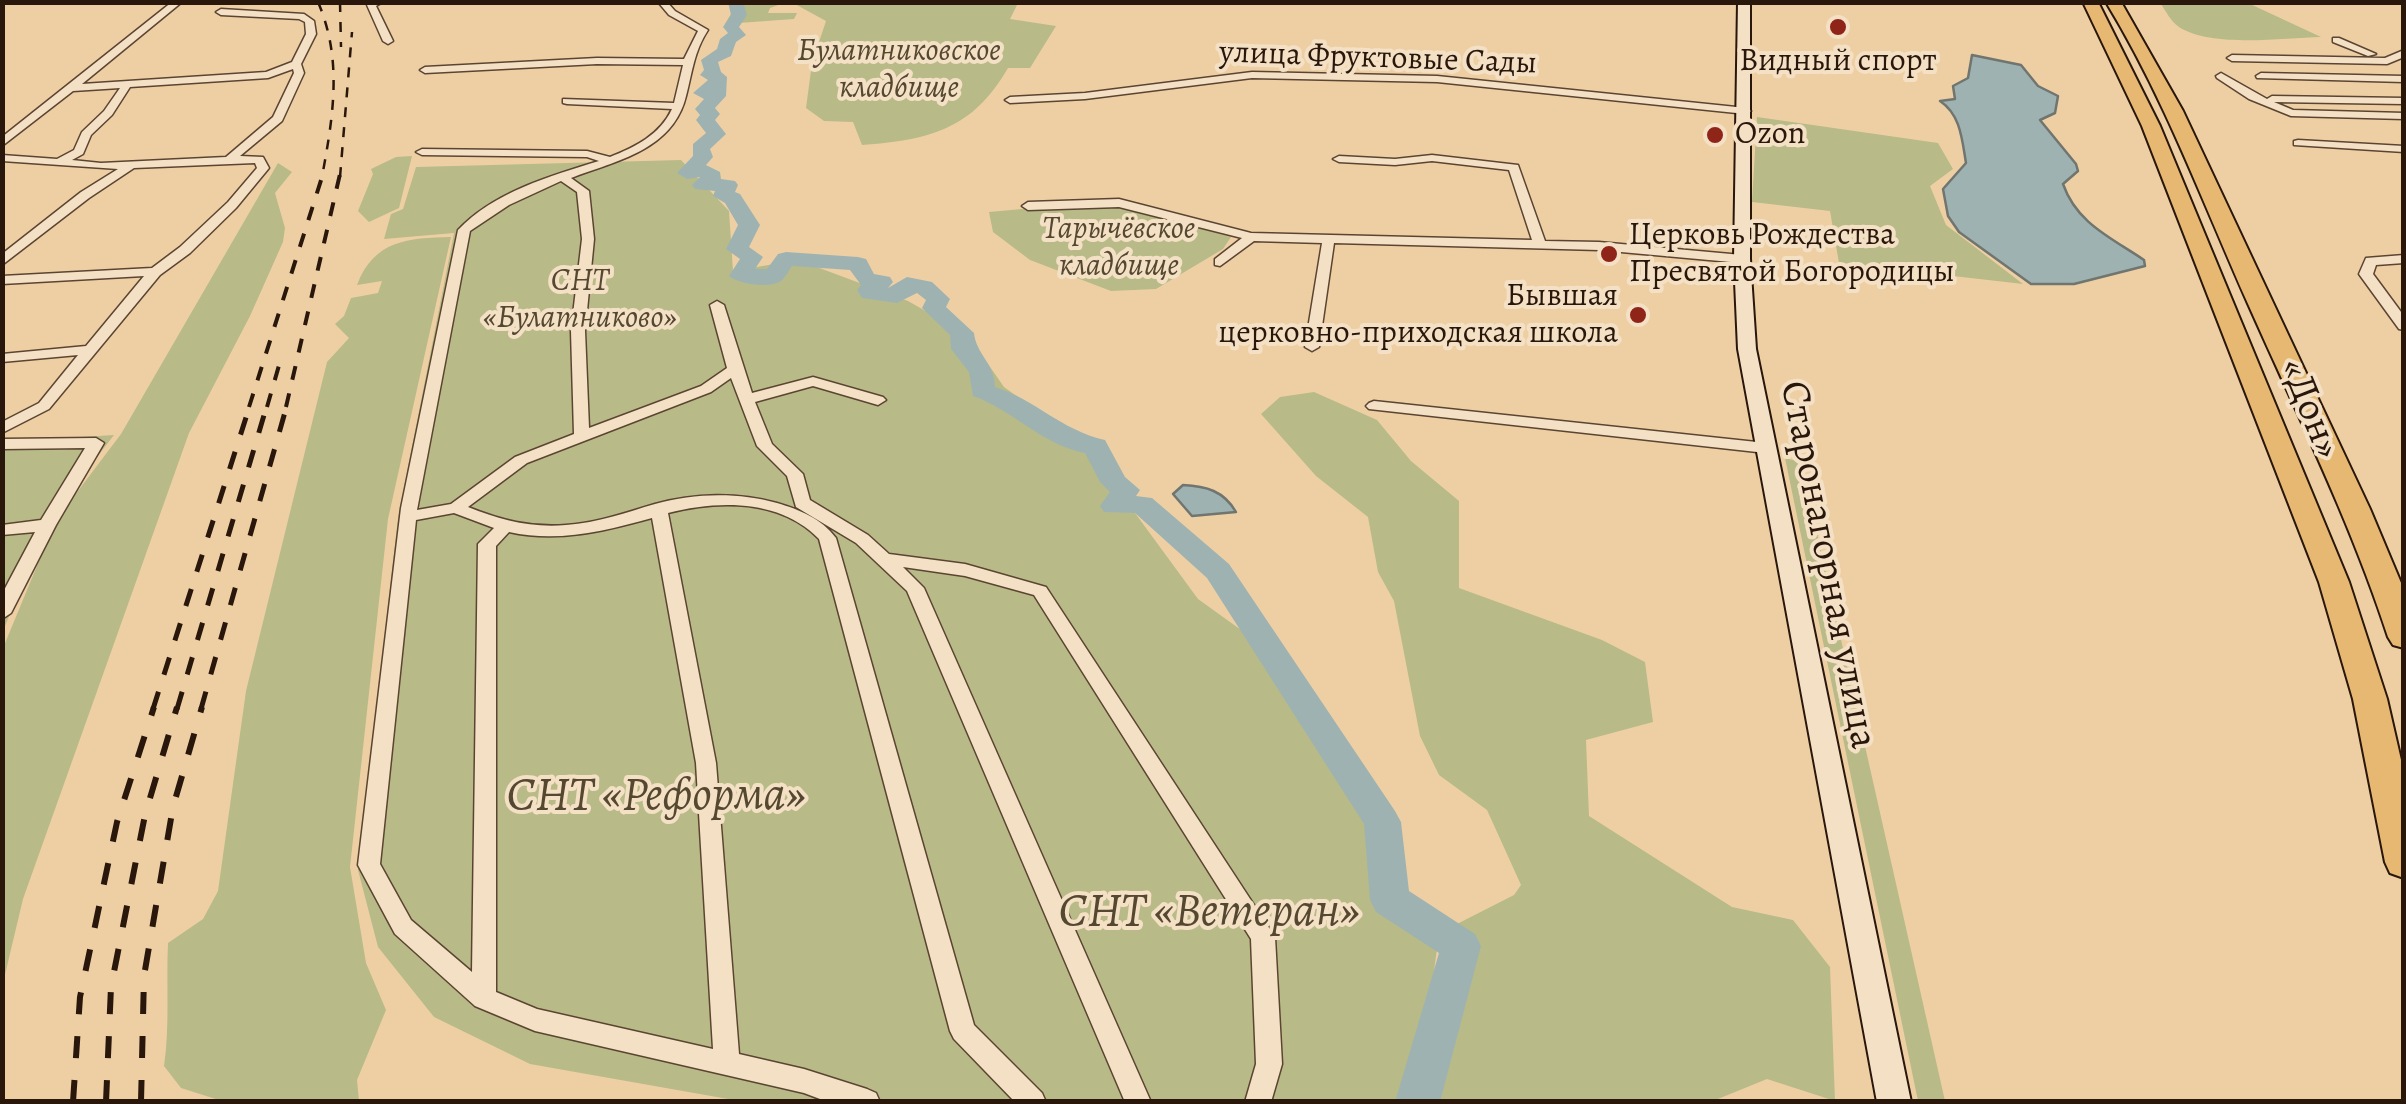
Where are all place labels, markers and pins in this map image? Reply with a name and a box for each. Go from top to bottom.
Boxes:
marker: Видный спорт [1827,16,1849,38]
place label: Видный спорт [1739,43,1937,81]
place label: Ozon [1735,116,1805,154]
marker: Ozon [1704,124,1726,146]
place label: Церковь Рождества Пресвятой Богородицы [1629,217,1955,292]
marker: Церковь Рождества Пресвятой Богородицы [1598,243,1620,265]
place label: Бывшая церковно-приходская школа [1218,278,1618,353]
marker: Бывшая церковно-приходская школа [1627,304,1649,326]

